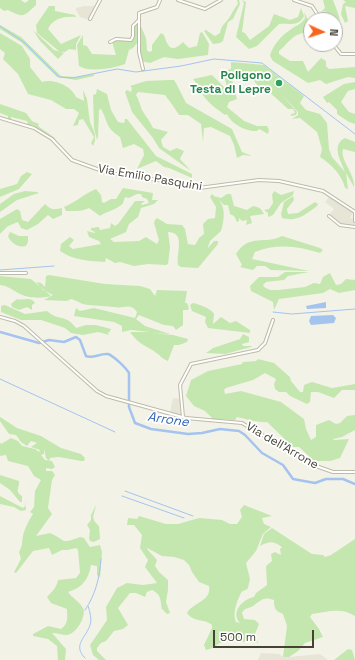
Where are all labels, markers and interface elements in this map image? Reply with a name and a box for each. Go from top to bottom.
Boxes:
north arrow [303,12,343,52]
text: N [327,29,341,37]
place label: Poligono Testa di Lepre [190,69,271,97]
marker: Poligono Testa di Lepre [274,78,284,88]
street label: Via Emilio Pasquini [97,162,203,194]
water label: Arrone [146,409,190,431]
street label: Via dell'Arrone [243,419,321,473]
scale bar [215,622,316,648]
text: 500 m [220,629,256,645]

